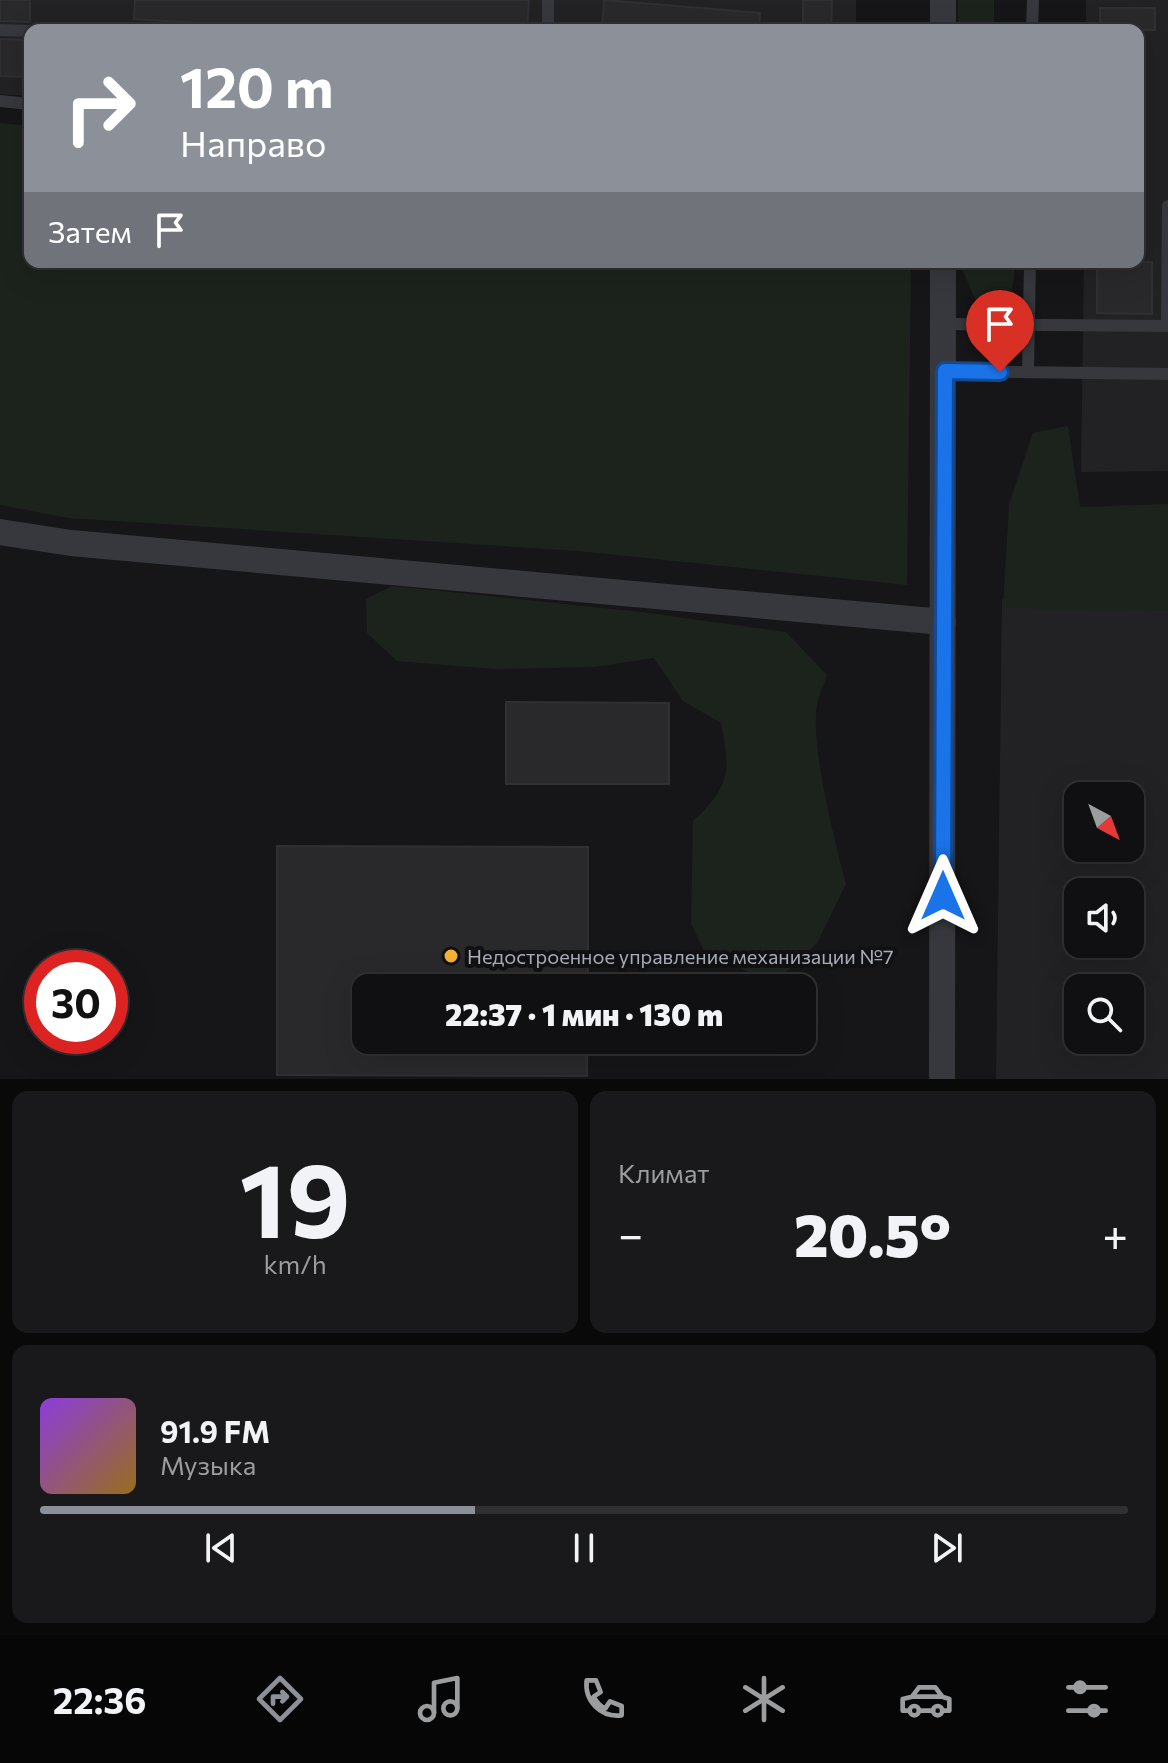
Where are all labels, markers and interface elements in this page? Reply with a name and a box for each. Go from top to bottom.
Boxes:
text: 120 m [180,51,334,120]
icon: right [48,56,152,160]
text: Направо [180,120,326,164]
icon: arrive [148,208,192,252]
text: Затем [48,212,132,249]
pin [966,290,1034,372]
icon: arrive [978,302,1022,346]
north arrow [1064,782,1144,862]
map controls [1064,782,1144,1054]
position arrow [901,854,985,938]
button: sound [1064,878,1144,958]
place label: Недостроенное управление механизации №7 [467,944,894,968]
marker: Недостроенное управление механизации №7 [442,947,460,965]
speed limit sign: 30 [24,950,128,1054]
button: search [1064,974,1144,1054]
text: 22:37 · 1 мин · 130 m [445,995,723,1032]
text: 19 [239,1132,351,1259]
text: Климат [618,1157,710,1188]
text: 20.5° [794,1196,951,1269]
text: − [618,1206,643,1260]
text: + [1102,1206,1128,1260]
text: km/h [263,1248,327,1279]
text: 91.9 FM [160,1412,270,1449]
text: Музыка [160,1449,256,1480]
icon: previous [199,1526,243,1570]
icon: pause [562,1526,606,1570]
icon: next [925,1526,969,1570]
icon: directions [252,1671,308,1727]
icon: music [413,1671,469,1727]
icon: phone [575,1671,631,1727]
icon: climate [736,1671,792,1727]
icon: car [898,1671,954,1727]
icon: filters [1059,1671,1115,1727]
text: 22:36 [53,1677,146,1721]

